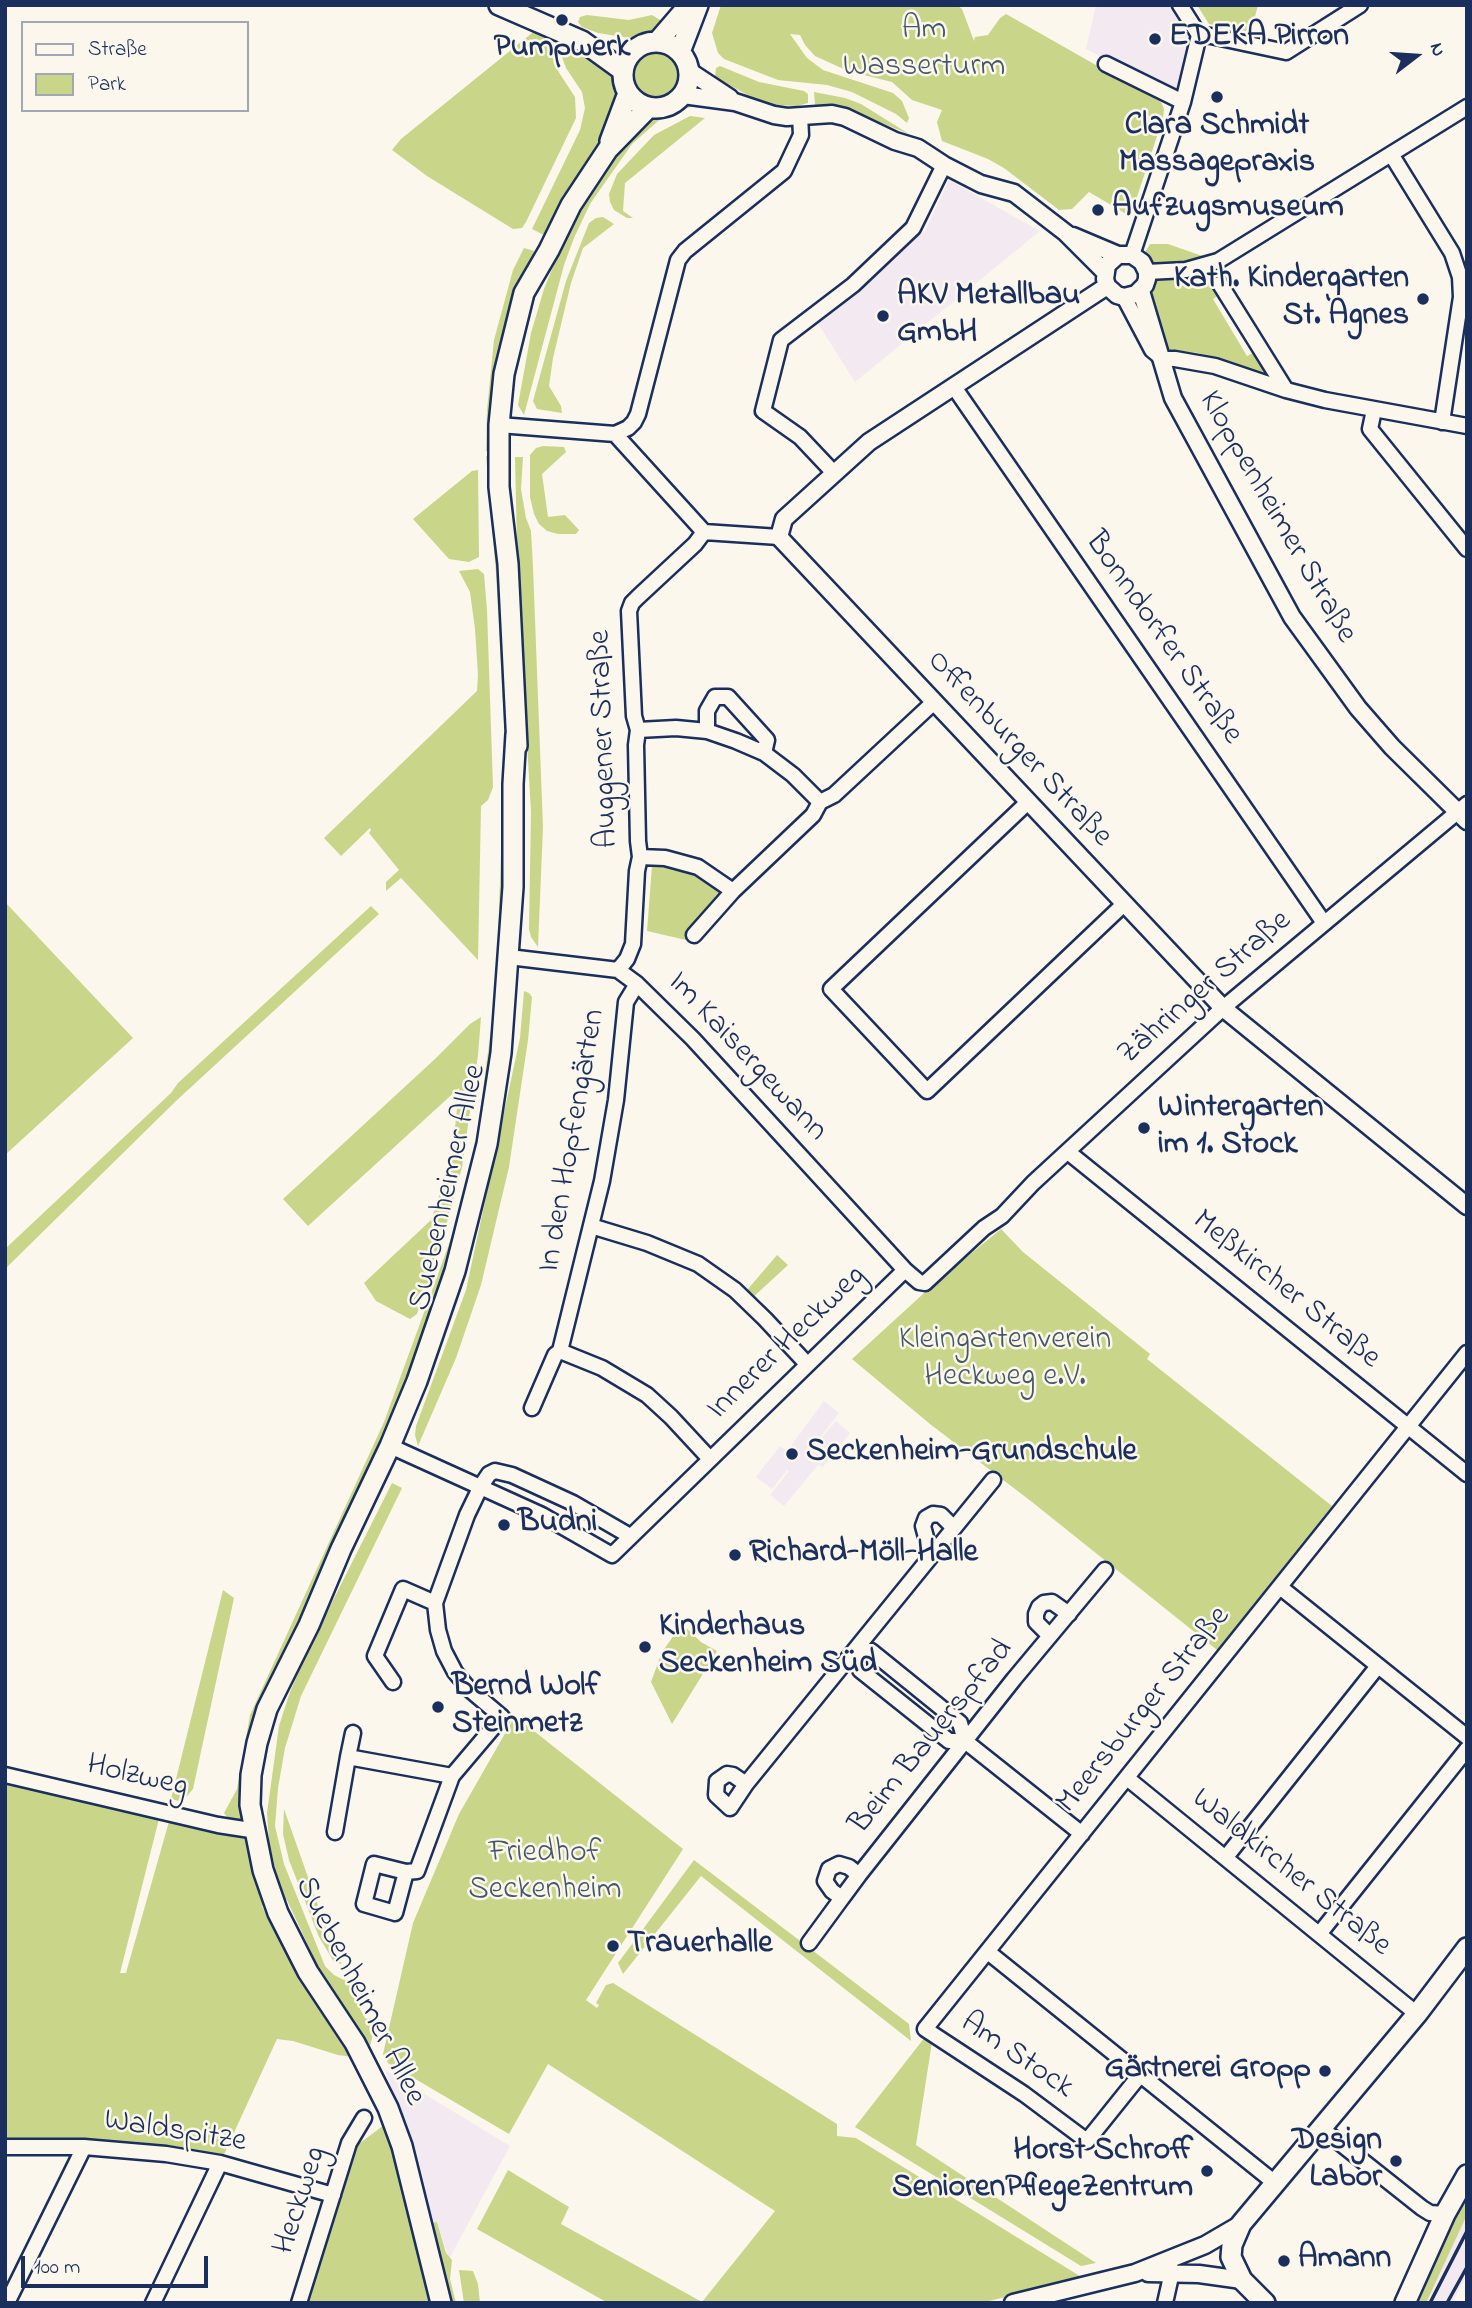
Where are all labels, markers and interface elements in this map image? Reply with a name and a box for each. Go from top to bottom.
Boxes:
marker: Pumpwerk [554,12,570,28]
park label: Am Wasserturm [843,13,1005,88]
place label: EDEKA Pirron [1169,20,1349,58]
legend [21,21,248,112]
north arrow [1381,21,1451,91]
place label: Pumpwerk [494,31,630,69]
marker: EDEKA Pirron [1147,31,1163,47]
text: Straße [88,35,147,65]
text: N [1422,40,1451,60]
text: Park [88,70,126,100]
marker: Clara Schmidt Massagepraxis [1209,89,1225,105]
place label: Clara Schmidt Massagepraxis [1119,109,1315,184]
place label: Aufzugsmuseum [1112,191,1344,229]
marker: Aufzugsmuseum [1090,202,1106,218]
place label: Kath. Kindergarten St. Agnes [1174,262,1409,337]
place label: AKV Metallbau GmbH [897,279,1080,354]
marker: Kath. Kindergarten St. Agnes [1415,291,1431,307]
marker: AKV Metallbau GmbH [875,308,891,324]
street label: Kloppenheimer Straße [1188,385,1364,651]
street label: Bonndorfer Straße [1074,525,1250,753]
street label: Auggener Straße [583,629,629,849]
street label: Offenburger Straße [917,644,1119,856]
street label: Zähringer Straße [1111,903,1301,1075]
street label: Im Kaisergewann [658,965,834,1151]
street label: In den Hopfengärten [532,1007,616,1275]
street label: Suebenheimer Allee [403,1061,497,1315]
place label: Wintergarten im 1. Stock [1158,1091,1323,1166]
marker: Wintergarten im 1. Stock [1136,1120,1152,1136]
street label: Meßkircher Straße [1183,1203,1387,1379]
street label: Innerer Heckweg [700,1258,876,1430]
park label: Kleingartenverein Heckweg e.V. [899,1323,1111,1398]
place label: Seckenheim-Grundschule [806,1435,1137,1473]
marker: Seckenheim-Grundschule [784,1446,800,1462]
place label: Budni [518,1506,597,1544]
marker: Budni [496,1517,512,1533]
place label: Richard-Möll-Halle [749,1536,978,1574]
marker: Richard-Möll-Halle [727,1547,743,1563]
street label: Meersburger Straße [1050,1600,1240,1822]
place label: Kinderhaus Seckenheim Süd [659,1610,877,1685]
street label: Beim Bauerspfad [843,1633,1023,1843]
marker: Kinderhaus Seckenheim Süd [637,1639,653,1655]
place label: Bernd Wolf Steinmetz [452,1670,600,1745]
marker: Bernd Wolf Steinmetz [430,1699,446,1715]
street label: Holzweg [83,1748,191,1808]
street label: Waldkircher Straße [1182,1782,1398,1966]
park label: Friedhof Seckenheim [468,1836,622,1911]
street label: Suebenheimer Allee [284,1871,432,2113]
place label: Trauerhalle [627,1927,773,1965]
marker: Trauerhalle [605,1938,621,1954]
street label: Am Stock [952,2005,1080,2109]
place label: Gärtnerei Gropp [1105,2052,1311,2090]
marker: Gärtnerei Gropp [1317,2063,1333,2079]
street label: Waldspitze [101,2103,249,2163]
place label: Design Labor [1292,2124,1382,2199]
place label: Horst Schroff SeniorenPflegeZentrum [892,2134,1193,2209]
street label: Heckweg [267,2142,337,2260]
marker: Design Labor [1388,2153,1404,2169]
marker: Horst Schroff SeniorenPflegeZentrum [1199,2163,1215,2179]
scale bar [24,2242,212,2286]
place label: Amann [1298,2242,1391,2280]
text: 100 m [34,2253,80,2283]
marker: Amann [1276,2253,1292,2269]

